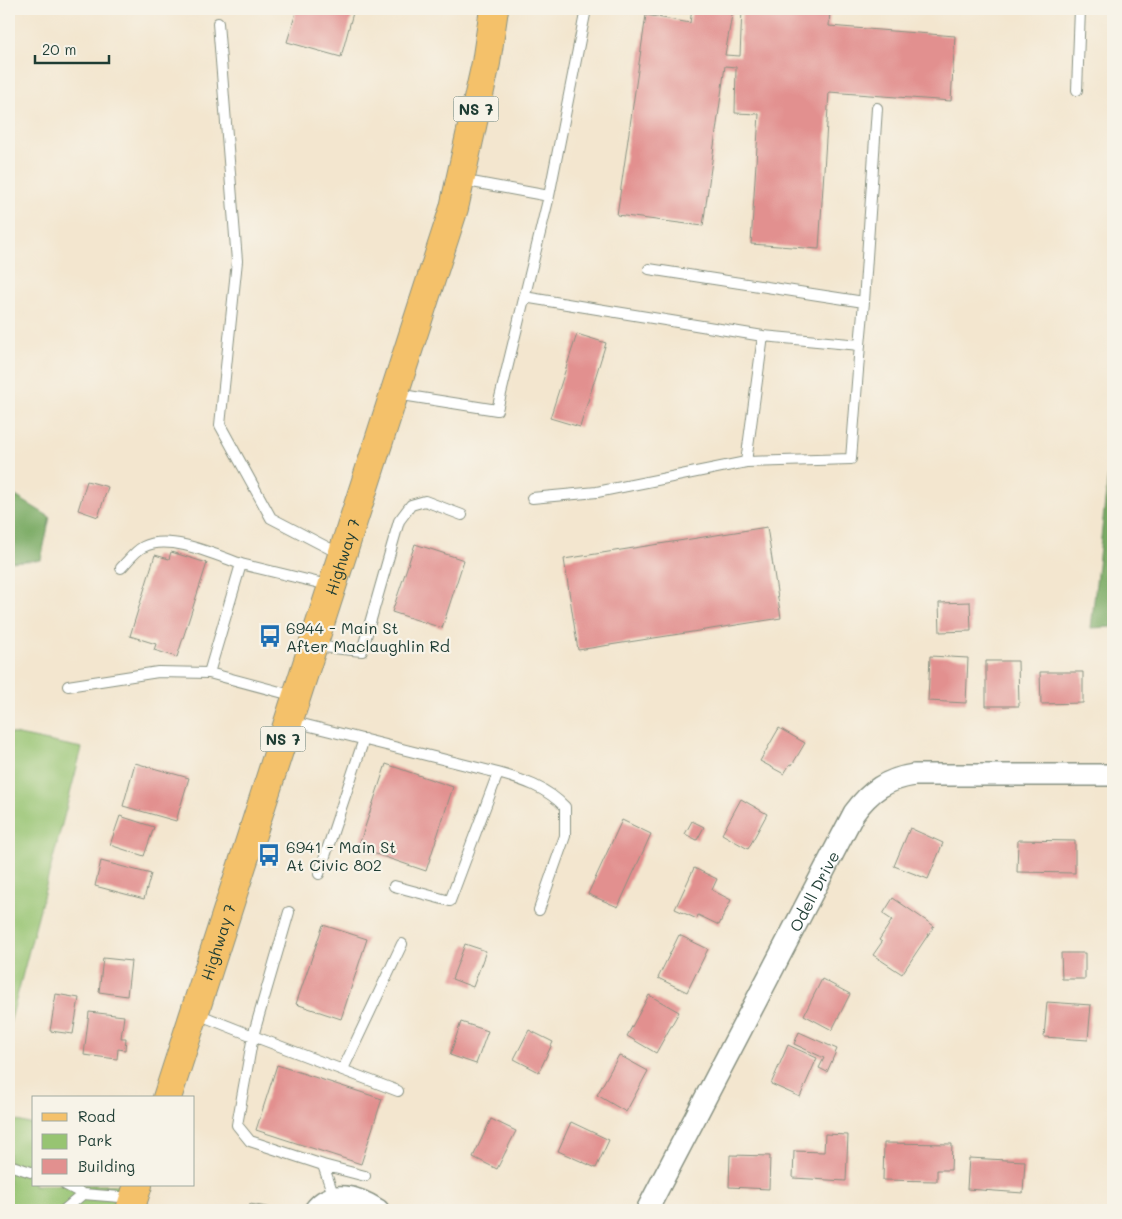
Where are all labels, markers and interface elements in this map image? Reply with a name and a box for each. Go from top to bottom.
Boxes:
scale bar [35,32,109,64]
text: 20 m [42,39,76,59]
road number: NS 7 [454,96,498,122]
street label: Highway 7 [319,515,364,597]
place label: 6944 - Main St After Maclaughlin Rd [286,617,450,656]
bus stop icon: 6944 - Main St After Maclaughlin Rd [257,623,283,649]
road number: NS 7 [260,726,306,752]
place label: 6941 - Main St At Civic 802 [286,836,396,875]
bus stop icon: 6941 - Main St At Civic 802 [256,842,282,868]
street label: Odell Drive [784,847,843,935]
street label: Highway 7 [195,901,240,983]
legend [32,1096,195,1186]
text: Road [78,1106,115,1126]
text: Park [78,1130,112,1150]
text: Building [78,1156,135,1176]

